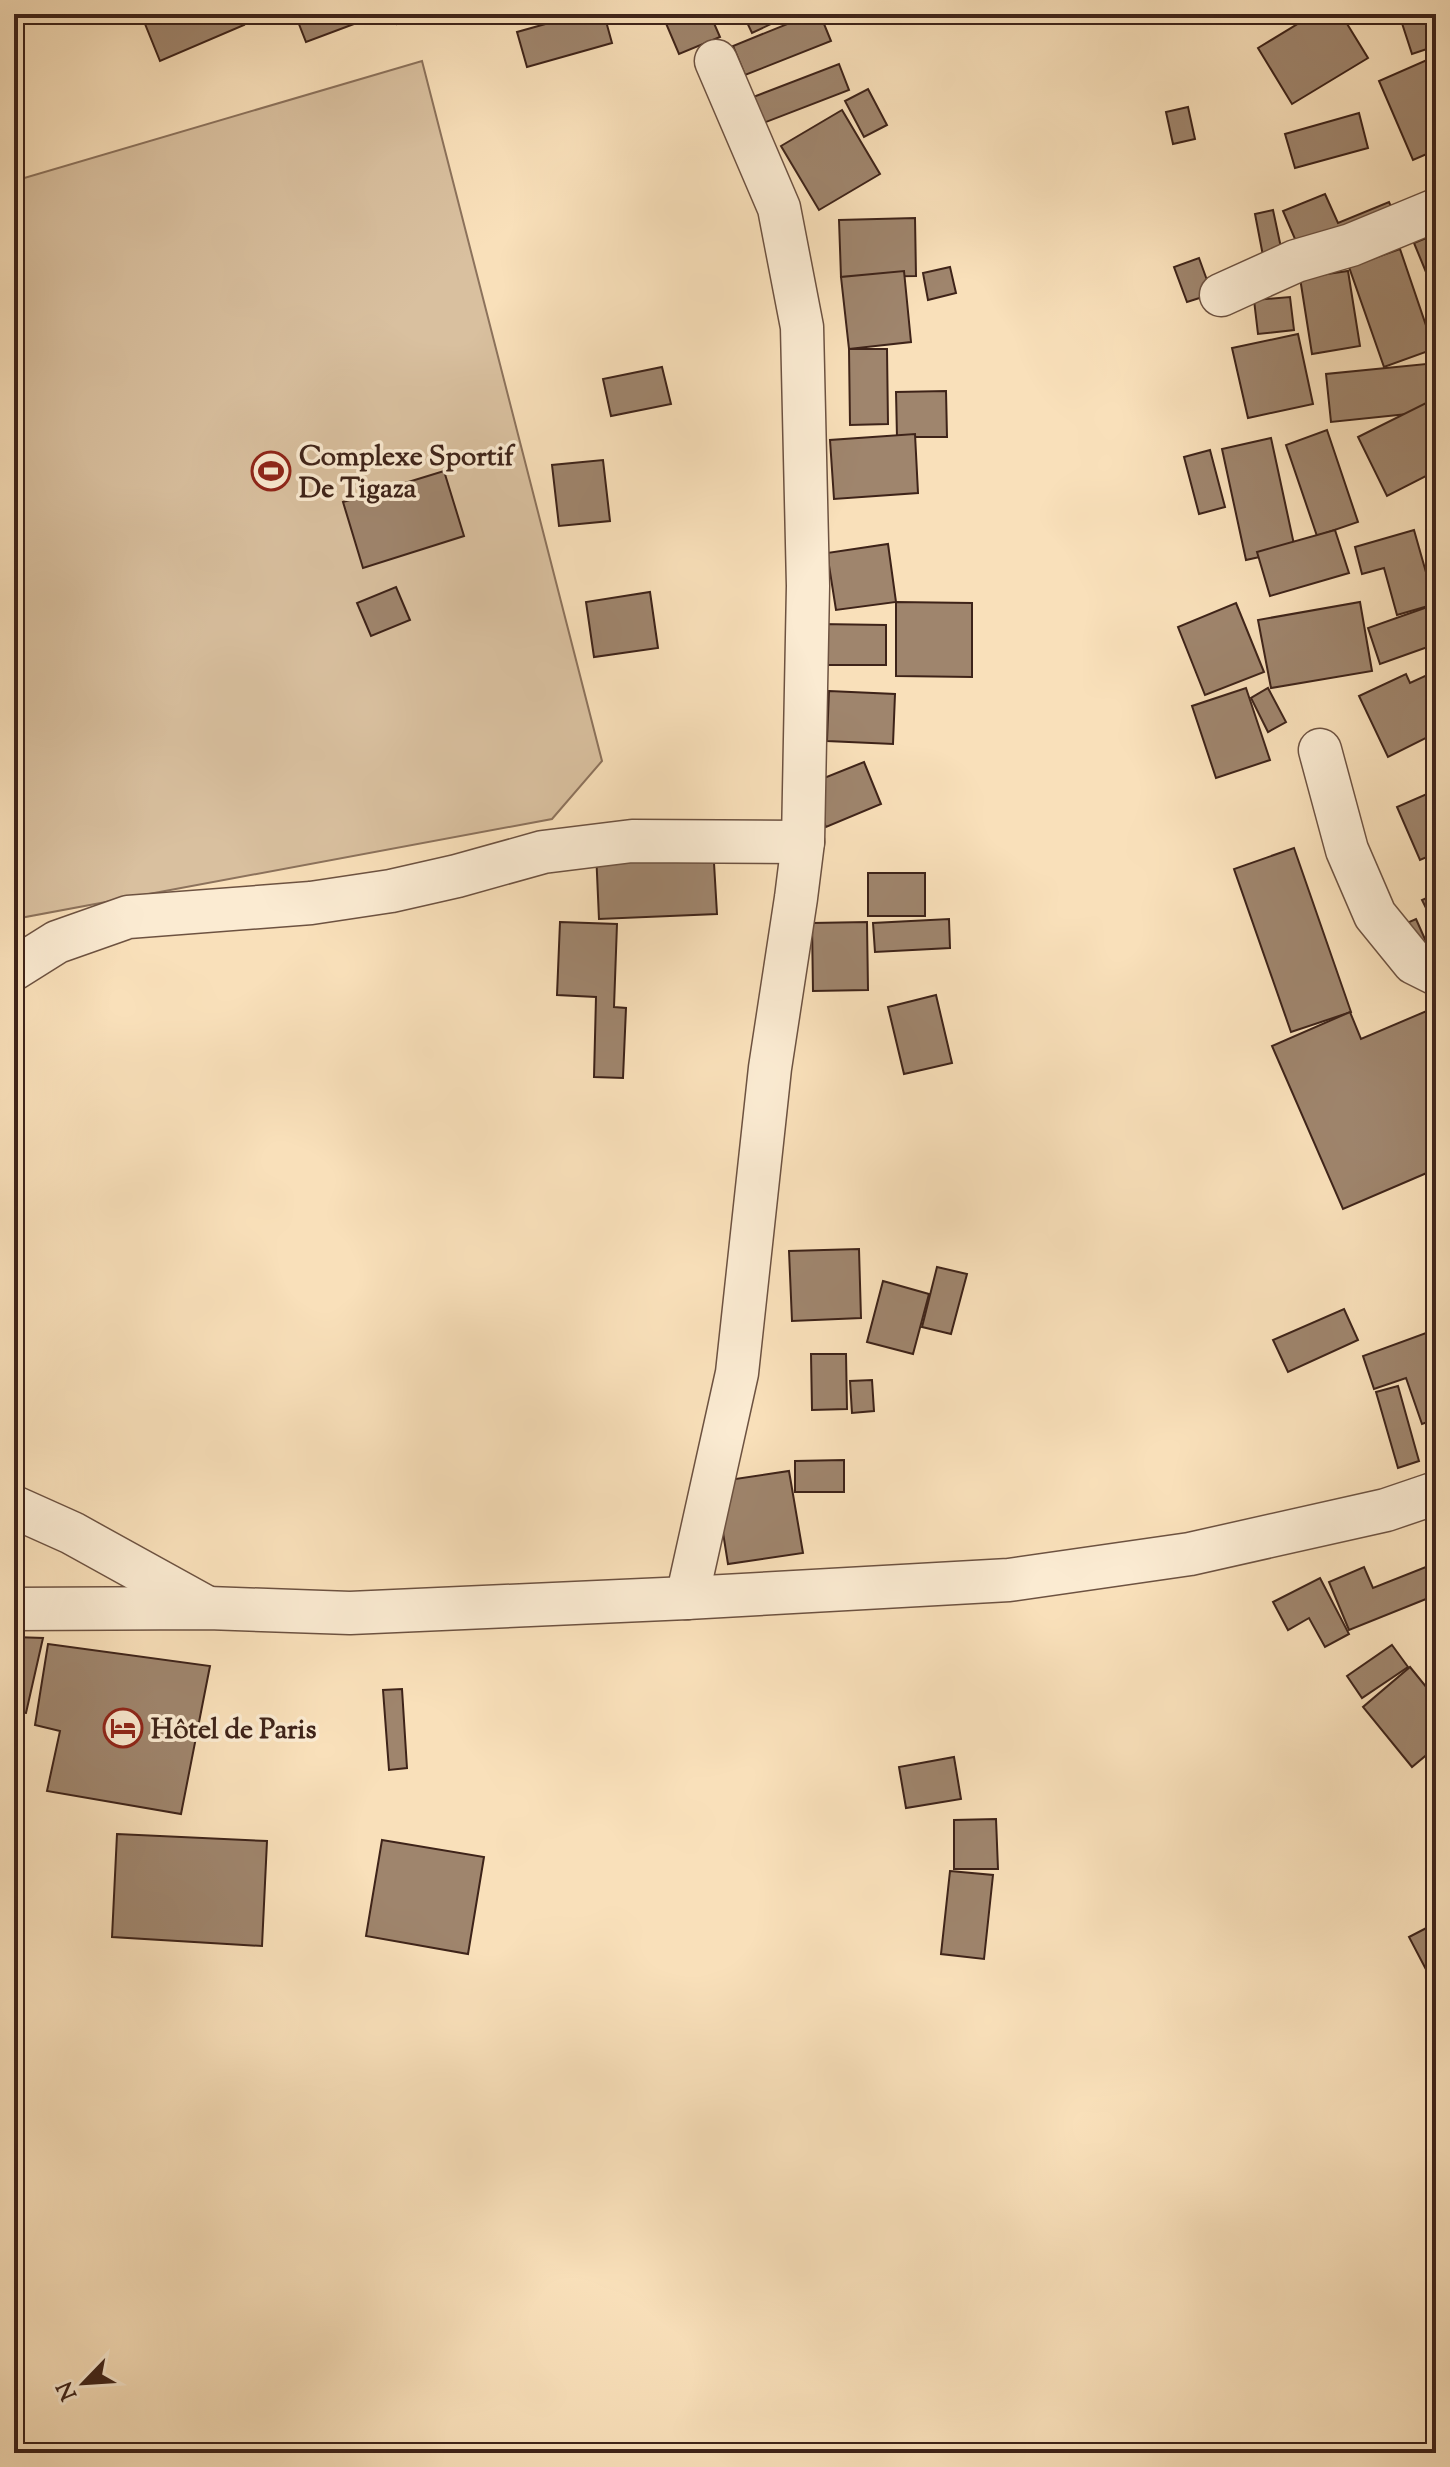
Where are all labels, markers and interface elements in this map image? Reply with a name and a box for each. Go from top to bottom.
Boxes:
place label: Complexe Sportif De Tigaza [299,438,516,510]
sports icon: Complexe Sportif De Tigaza [250,450,292,492]
hotel icon: Hôtel de Paris [102,1707,144,1749]
place label: Hôtel de Paris [151,1711,317,1751]
north arrow [44,2343,124,2423]
text: N [50,2375,87,2405]

